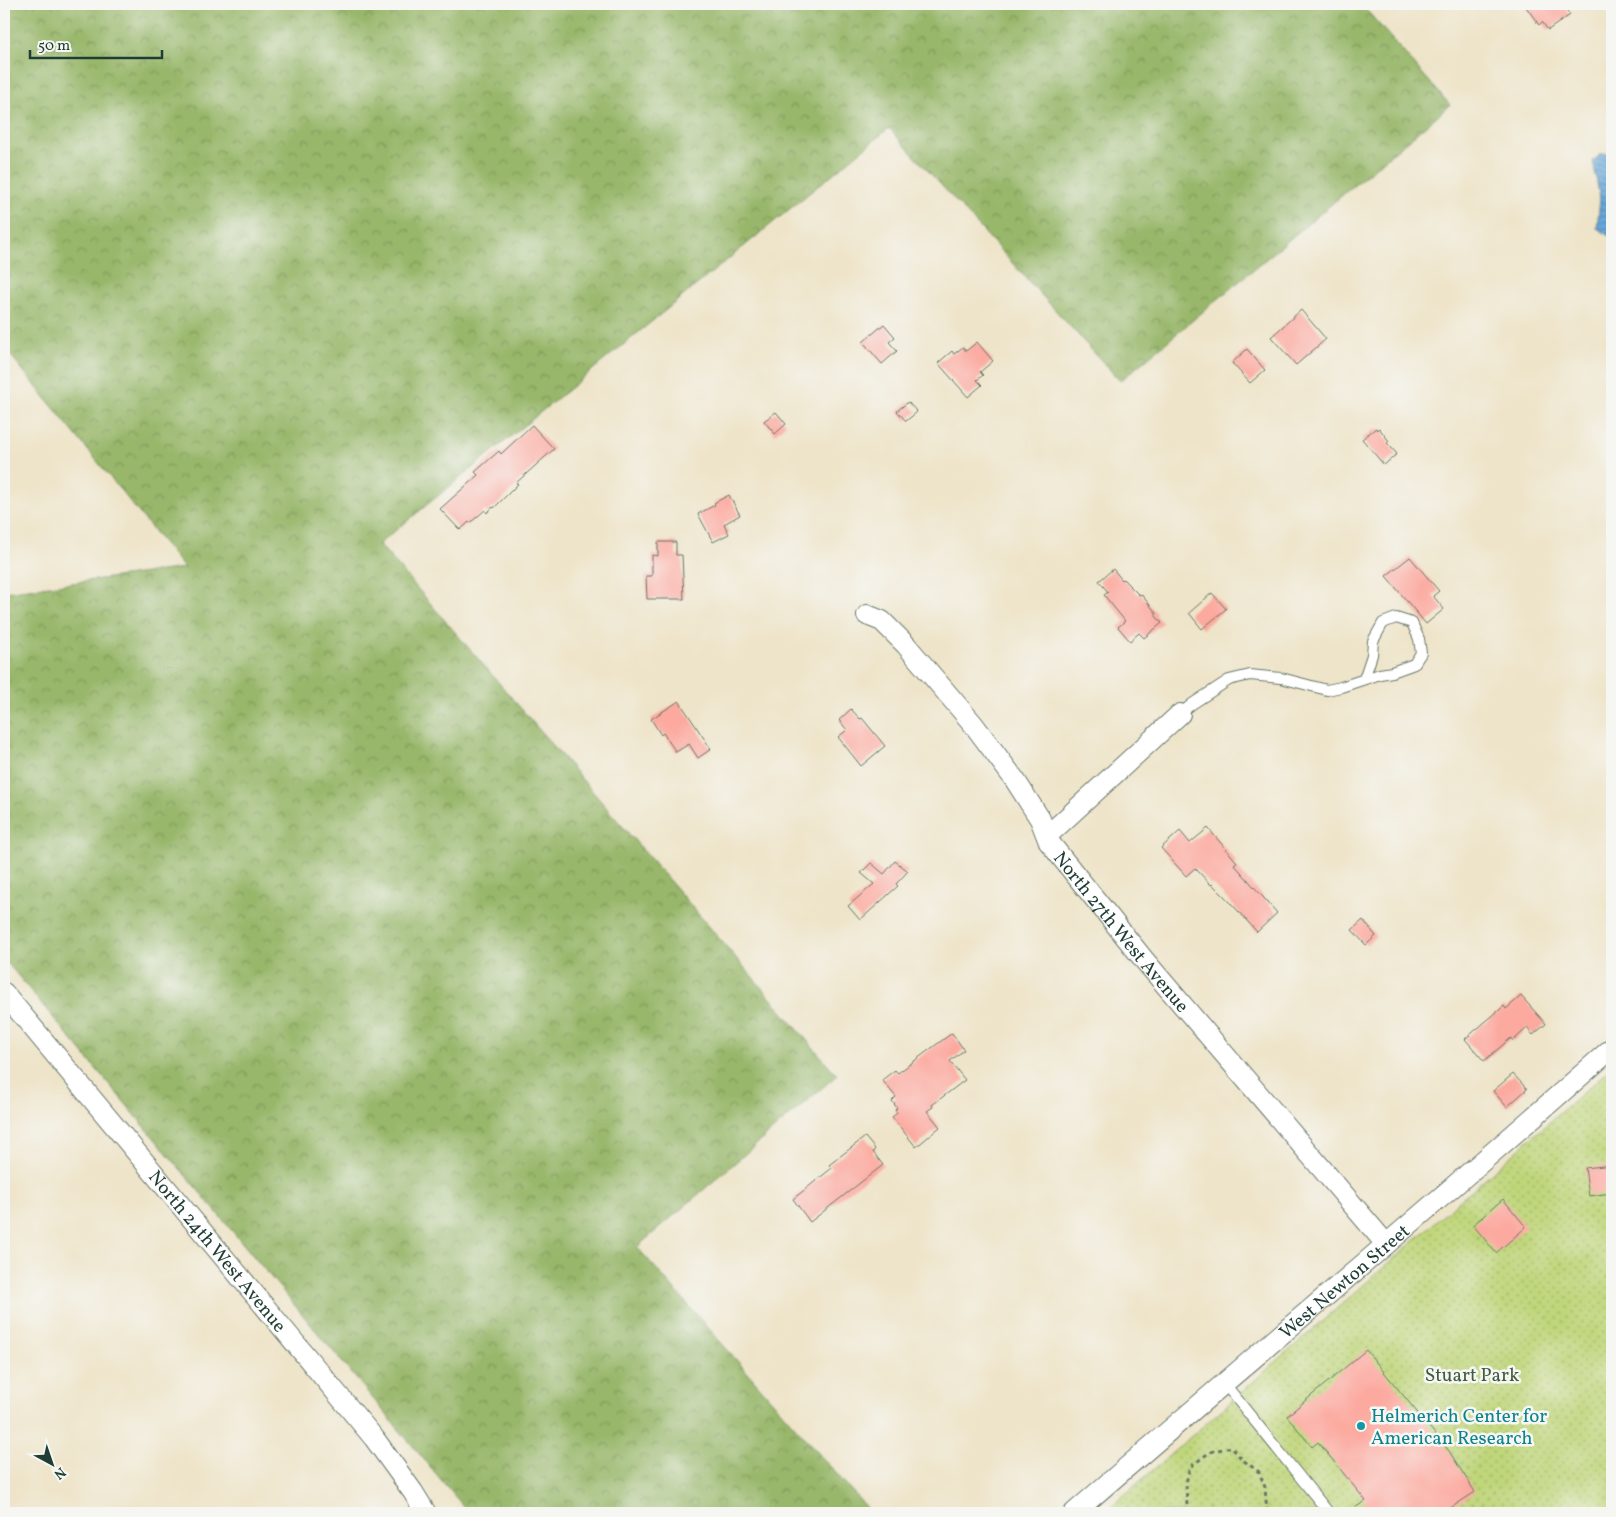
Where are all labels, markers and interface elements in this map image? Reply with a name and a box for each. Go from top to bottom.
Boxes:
scale bar [30,28,162,60]
text: 50 m [38,36,70,57]
street label: North 27th West Avenue [1046,846,1194,1019]
street label: North 24th West Avenue [142,1165,292,1338]
street label: West Newton Street [1274,1219,1416,1346]
park label: Stuart Park [1425,1363,1519,1389]
place label: Helmerich Center for American Research [1371,1404,1547,1452]
marker: Helmerich Center for American Research [1355,1420,1367,1432]
north arrow [28,1440,78,1490]
text: N [49,1462,69,1483]

